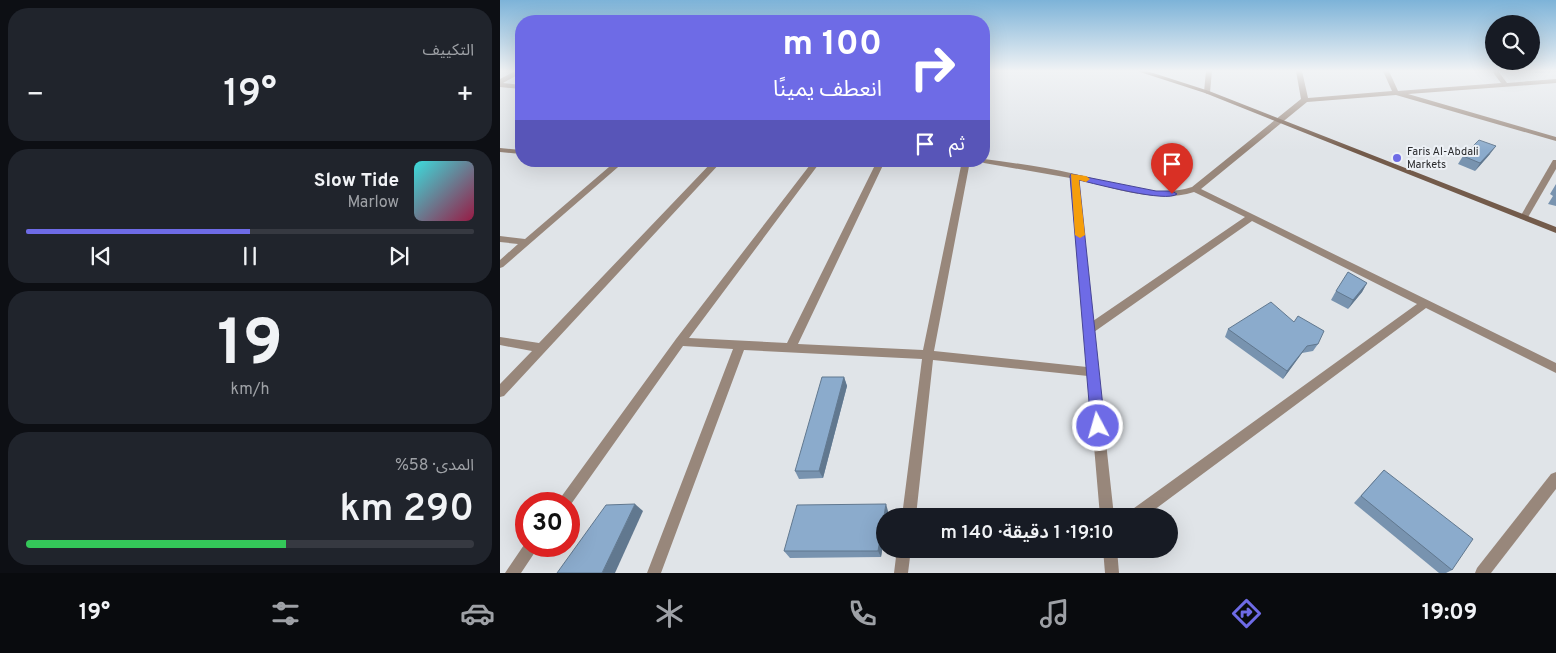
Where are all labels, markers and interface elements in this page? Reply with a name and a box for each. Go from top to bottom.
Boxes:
map controls [1485,15,1540,70]
button: search [1485,15,1540,70]
text: 100 m [782,23,882,67]
icon: right [900,35,965,100]
text: التكييف [422,41,474,61]
text: 19° [223,71,277,120]
text: انعطف يمينًا [773,77,882,104]
text: − [26,78,44,114]
text: + [456,78,474,114]
icon: arrive [911,130,939,158]
text: ثم [949,133,965,157]
pin [1151,143,1193,194]
place label: Faris Al-Abdali Markets [1407,145,1479,172]
icon: arrive [1158,150,1186,178]
marker: Faris Al-Abdali Markets [1391,152,1403,164]
text: Slow Tide [314,169,399,193]
text: Marlow [347,193,399,213]
icon: previous [87,242,115,270]
icon: pause [236,242,264,270]
icon: next [385,242,413,270]
text: 19 [217,306,283,388]
text: km/h [231,380,269,400]
position arrow [1071,399,1123,451]
text: المدى · 58% [395,456,474,476]
text: 290 km [340,486,474,535]
speed limit sign: 30 [515,492,580,557]
text: 19:10 · 1 دقيقة · 140 m [940,521,1114,545]
icon: filters [268,596,303,631]
icon: car [460,596,495,631]
icon: climate [652,596,687,631]
icon: phone [845,596,880,631]
icon: music [1037,596,1072,631]
icon: directions [1229,596,1264,631]
text: 19° [79,600,110,627]
text: 19:09 [1422,600,1477,627]

